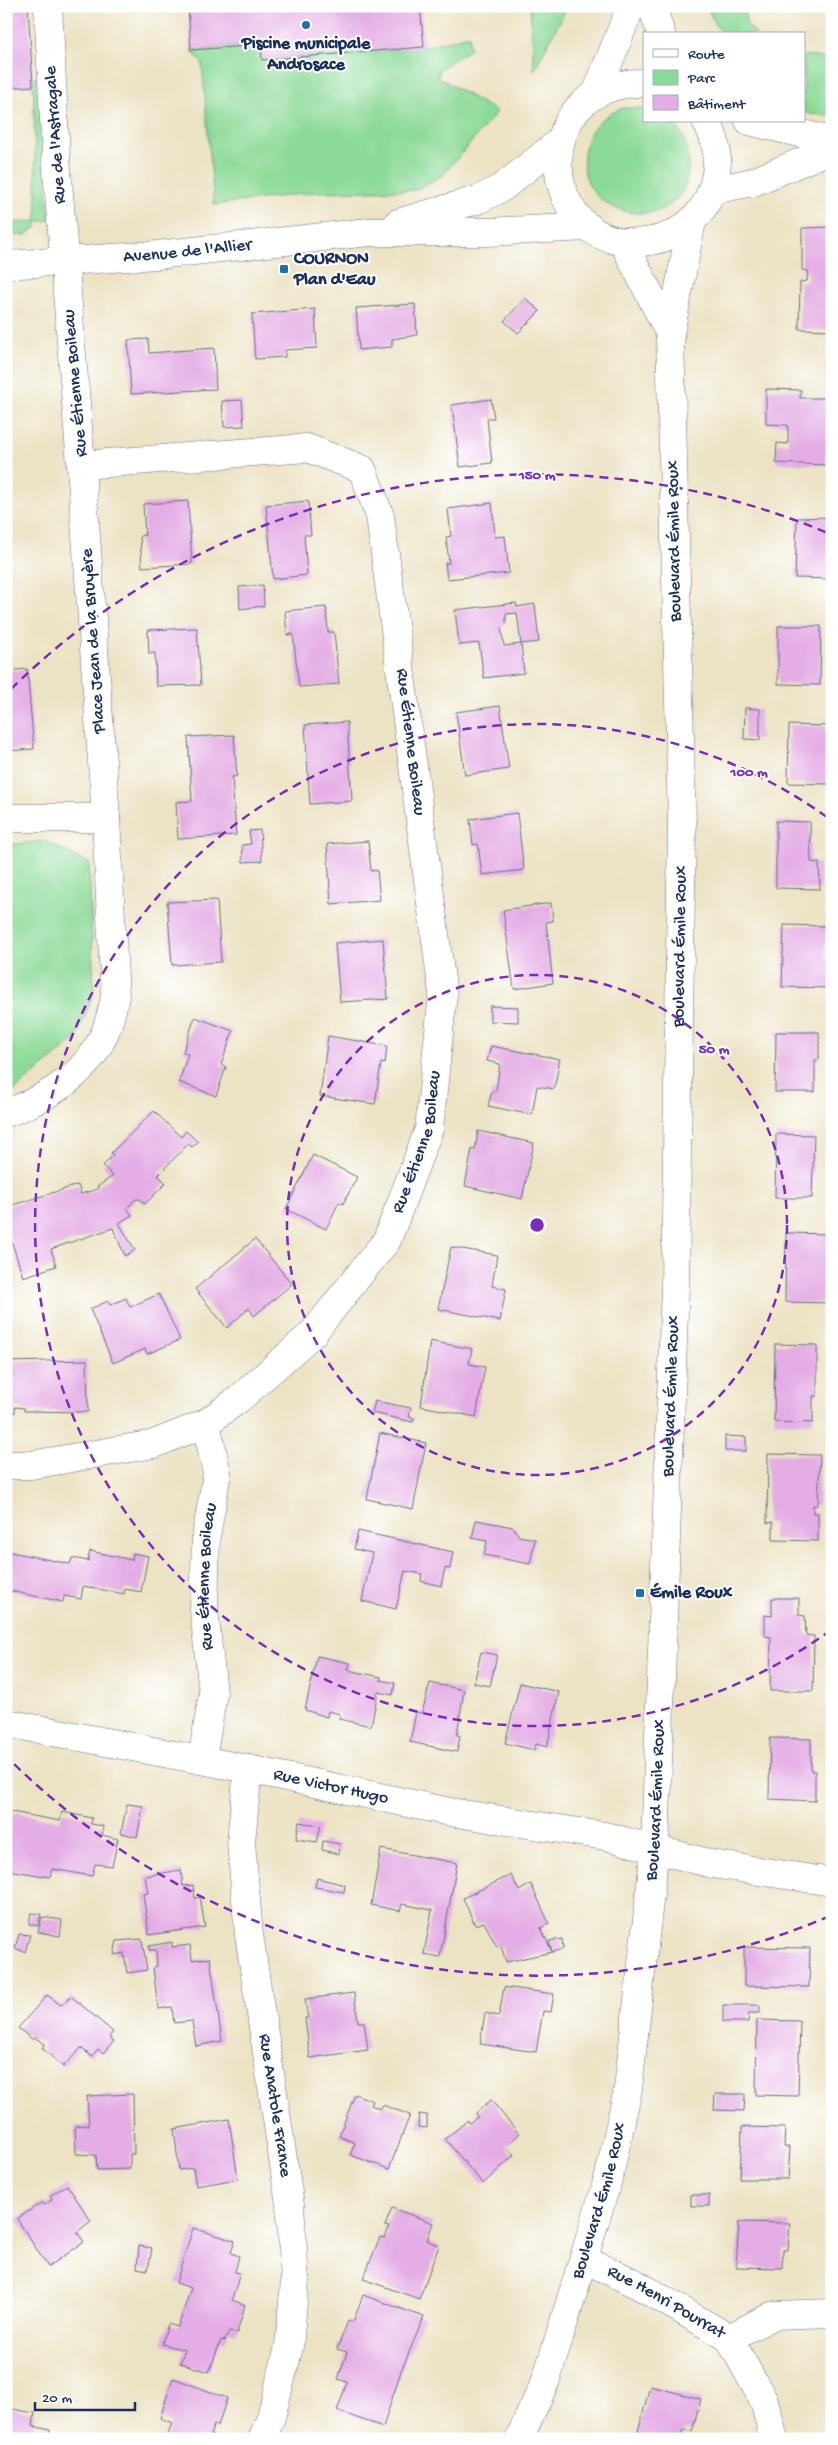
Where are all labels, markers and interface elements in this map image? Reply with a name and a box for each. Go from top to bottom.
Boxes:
marker: Piscine municipale Androsace [300,19,312,31]
legend [643,32,806,122]
place label: Piscine municipale Androsace [241,34,371,76]
text: Route [688,46,725,64]
street label: Rue de l'Astragale [41,64,71,205]
text: Parc [687,70,716,88]
text: Bâtiment [687,96,747,114]
street label: Avenue de l'Allier [122,234,254,268]
place label: COURNON Plan d'Eau [293,249,376,291]
marker: COURNON Plan d'Eau [278,263,290,275]
street label: Rue Étienne Boileau [59,308,93,458]
street label: Boulevard Émile Roux [663,460,687,623]
text: 150 m [518,467,556,485]
street label: Place Jean de la Bruyère [77,547,111,735]
street label: Rue Étienne Boileau [391,667,430,817]
text: 100 m [729,764,768,782]
street label: Boulevard Émile Roux [668,865,692,1028]
text: 50 m [699,1041,730,1059]
street label: Rue Étienne Boileau [388,1069,446,1216]
centre of rings [528,1216,546,1234]
street label: Boulevard Émile Roux [658,1315,684,1478]
street label: Rue Étienne Boileau [193,1501,222,1651]
place label: Émile Roux [650,1582,733,1604]
marker: Émile Roux [634,1587,646,1599]
street label: Boulevard Émile Roux [641,1718,670,1883]
street label: Rue Victor Hugo [271,1764,390,1809]
street label: Rue Anatole France [254,2032,296,2179]
street label: Boulevard Émile Roux [567,2120,631,2282]
street label: Rue Henri Pourrat [604,2261,730,2345]
scale bar [35,2380,135,2412]
text: 20 m [42,2390,72,2408]

